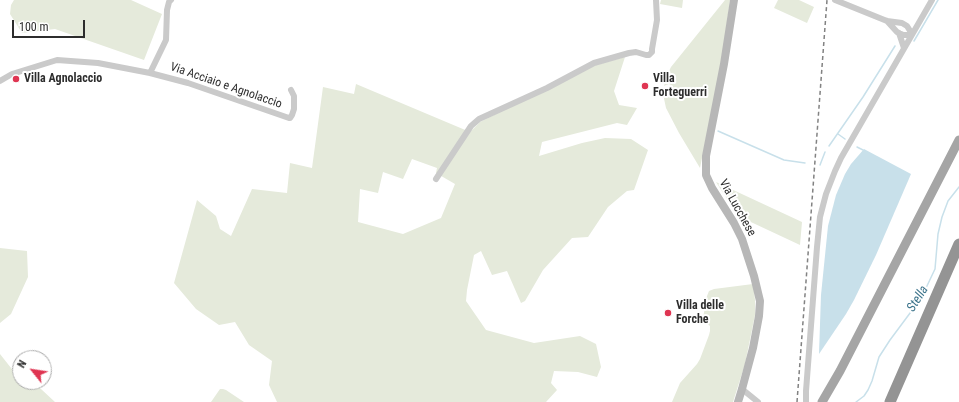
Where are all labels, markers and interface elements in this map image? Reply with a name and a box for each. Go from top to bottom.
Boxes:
scale bar [14,12,87,38]
text: 100 m [19,20,49,34]
street label: Via Acciaio e Agnolaccio [168,60,284,112]
place label: Villa Agnolaccio [24,72,102,86]
place label: Villa Forteguerri [653,72,707,100]
marker: Villa Agnolaccio [11,74,21,84]
marker: Villa Forteguerri [640,81,650,91]
street label: Via Lucchese [715,177,759,239]
water label: Stella [904,283,932,315]
place label: Villa delle Forche [676,299,724,327]
marker: Villa delle Forche [663,308,673,318]
north arrow [12,350,52,390]
text: N [15,358,29,370]

